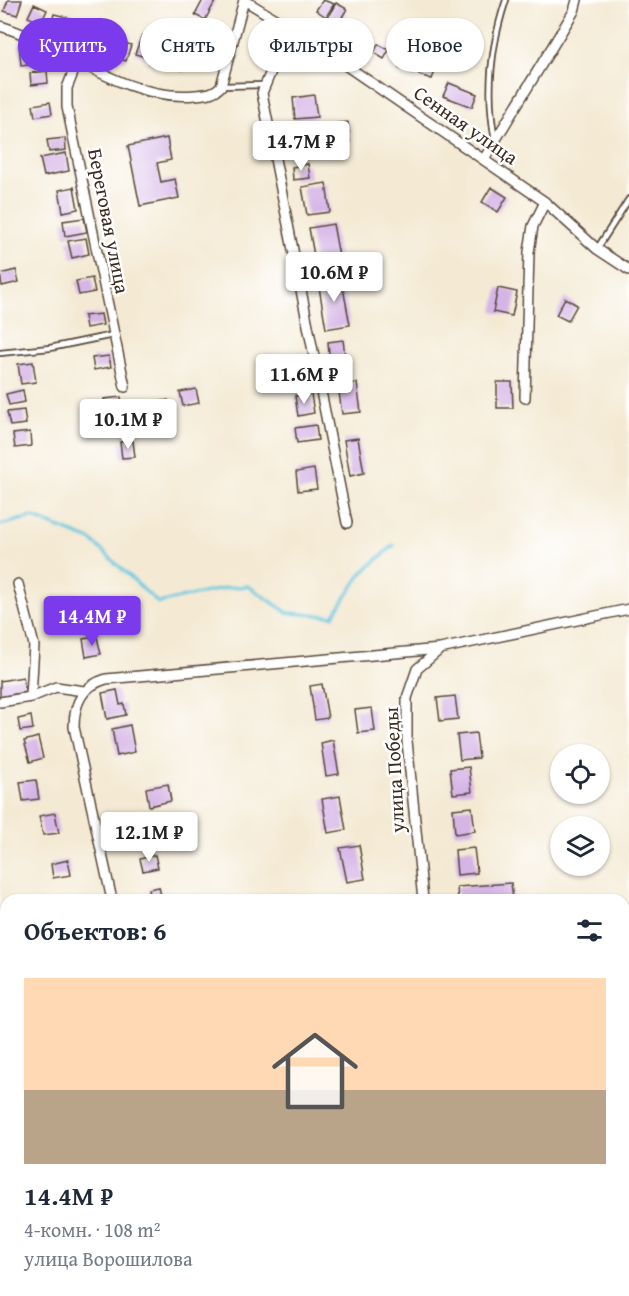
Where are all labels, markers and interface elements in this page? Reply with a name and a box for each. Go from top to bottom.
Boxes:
chip: Купить [18,18,128,72]
chip: Снять [140,18,236,72]
chip: Фильтры [248,18,374,72]
chip: Новое [386,18,484,72]
street label: Сенная улица [408,78,525,172]
pin: 14.7M ₽ [246,121,356,172]
text: 14.7M ₽ [267,126,335,155]
street label: Береговая улица [81,146,138,296]
pin: 10.6M ₽ [279,252,389,303]
text: 10.6M ₽ [300,257,368,286]
pin: 11.6M ₽ [249,354,359,405]
text: 11.6M ₽ [270,359,338,388]
pin: 10.1M ₽ [73,399,183,450]
text: 10.1M ₽ [94,404,162,433]
pin: 14.4M ₽ [37,596,147,647]
text: 14.4M ₽ [58,601,126,630]
street label: улица Победы [376,706,411,835]
map controls [550,744,610,876]
button: locate [550,744,610,804]
pin: 12.1M ₽ [94,812,204,863]
button: layers [550,816,610,876]
text: 12.1M ₽ [115,817,183,846]
text: Объектов: 6 [24,911,167,950]
icon: filters [573,914,606,947]
icon: home [261,1017,369,1125]
text: 14.4M ₽ [24,1176,113,1215]
text: 4-комн. · 108 m² [24,1215,160,1244]
text: улица Ворошилова [24,1244,192,1273]

